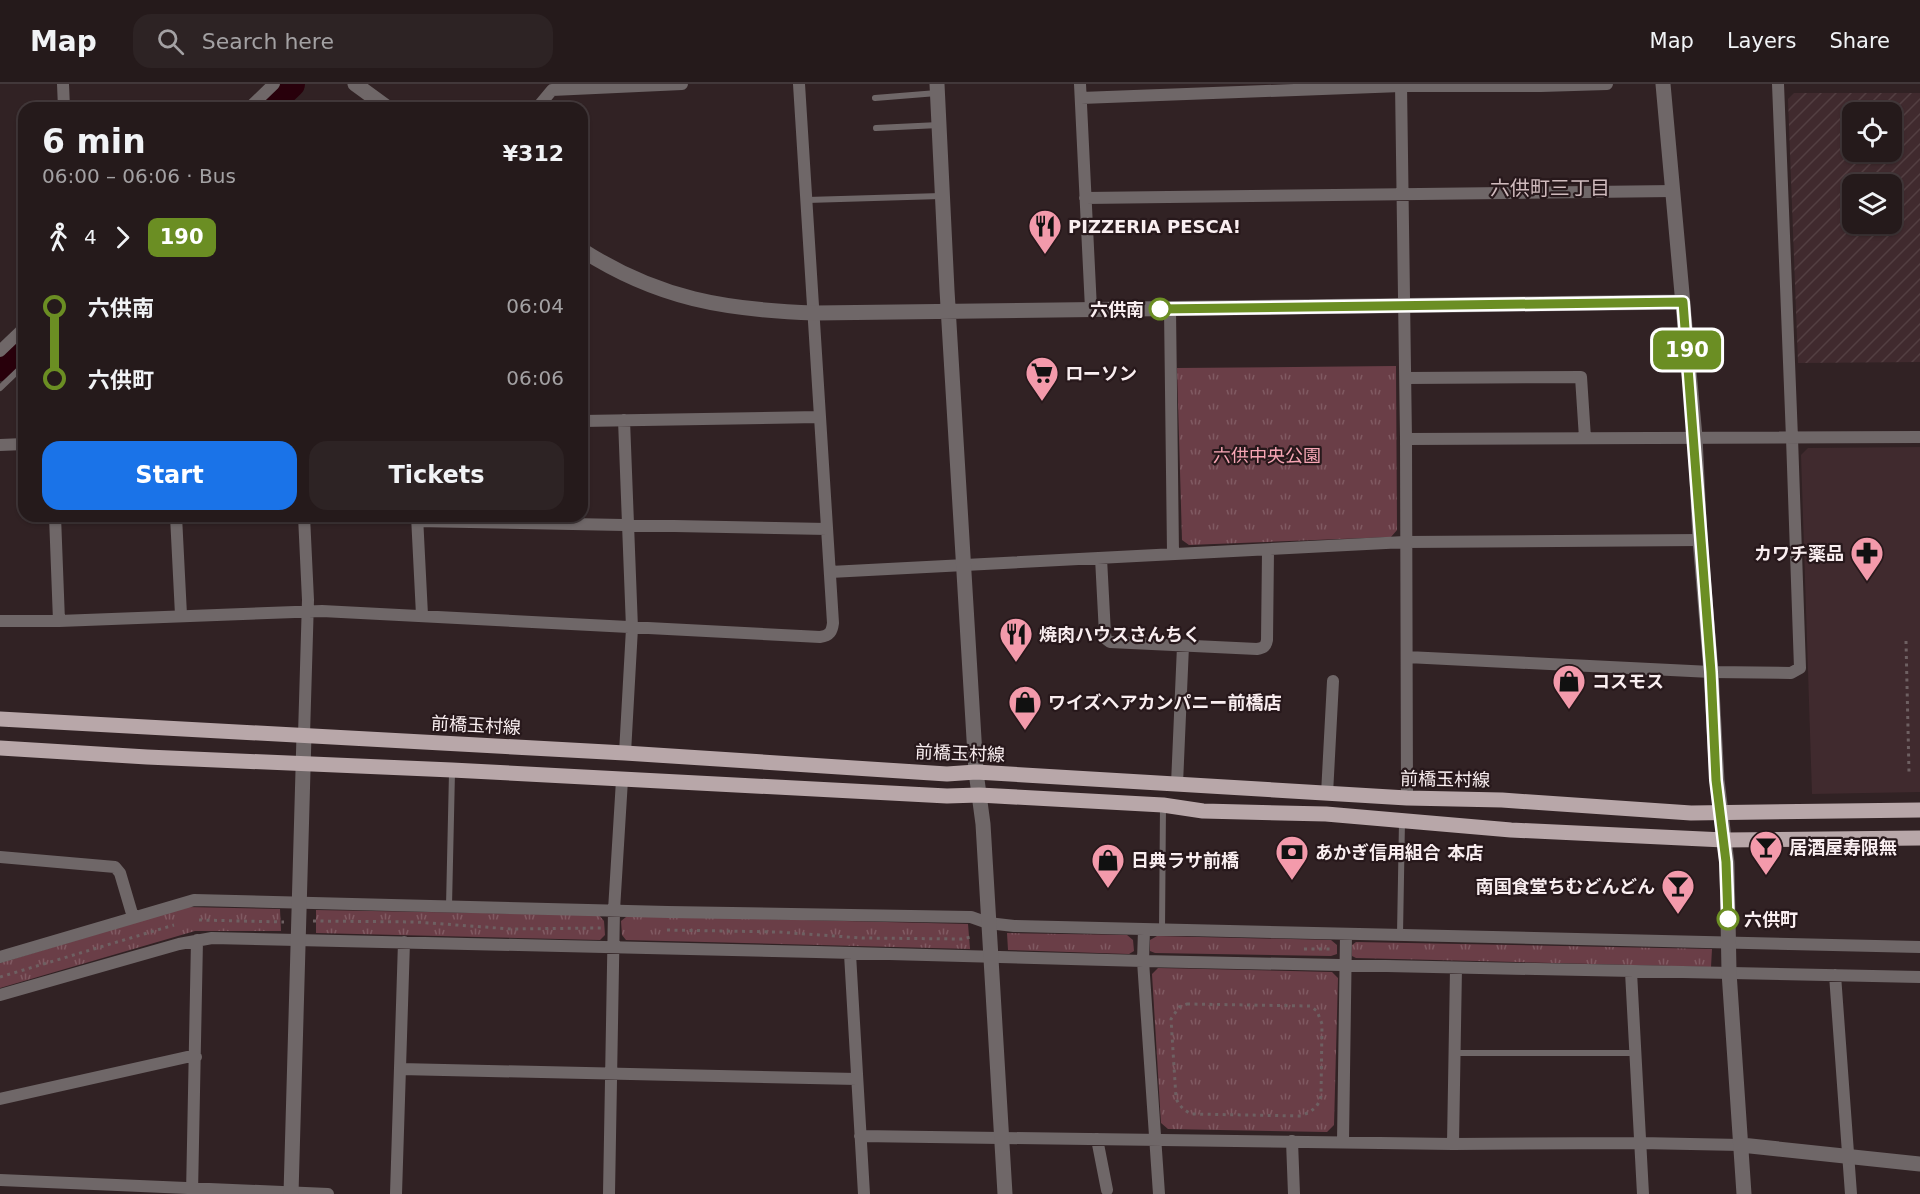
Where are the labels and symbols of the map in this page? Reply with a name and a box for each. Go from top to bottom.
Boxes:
district label: 六供町三丁目 [1490,176,1610,200]
restaurant icon: PIZZERIA PESCA! [1027,208,1063,255]
place label: PIZZERIA PESCA! [1068,216,1241,237]
marker: 六供南 [1149,298,1171,320]
place label: 六供南 [1090,299,1144,320]
line badge: 190 [1652,330,1722,370]
supermarket icon: ローソン [1024,355,1060,402]
place label: ローソン [1065,363,1137,384]
park label: 六供中央公園 [1213,445,1321,466]
pharmacy icon: カワチ薬品 [1849,535,1885,582]
place label: カワチ薬品 [1754,543,1844,564]
restaurant icon: 焼肉ハウスさんちく [998,616,1034,663]
place label: 焼肉ハウスさんちく [1039,624,1201,645]
shop icon: コスモス [1551,663,1587,710]
place label: コスモス [1592,671,1664,692]
shop icon: ワイズヘアカンパニー前橋店 [1007,684,1043,731]
place label: ワイズヘアカンパニー前橋店 [1048,692,1281,713]
street label: 前橋玉村線 [431,712,521,738]
street label: 前橋玉村線 [915,741,1005,765]
street label: 前橋玉村線 [1400,768,1490,790]
bar icon: 居酒屋寿限無 [1748,829,1784,876]
bank icon: あかぎ信用組合 本店 [1274,834,1310,881]
place label: 居酒屋寿限無 [1789,837,1897,858]
shop icon: 日典ラサ前橋 [1090,842,1126,889]
place label: あかぎ信用組合 本店 [1315,842,1483,863]
place label: 日典ラサ前橋 [1131,850,1239,871]
bar icon: 南国食堂ちむどんどん [1660,868,1696,915]
place label: 南国食堂ちむどんどん [1476,876,1655,897]
marker: 六供町 [1717,908,1739,930]
place label: 六供町 [1744,909,1798,930]

